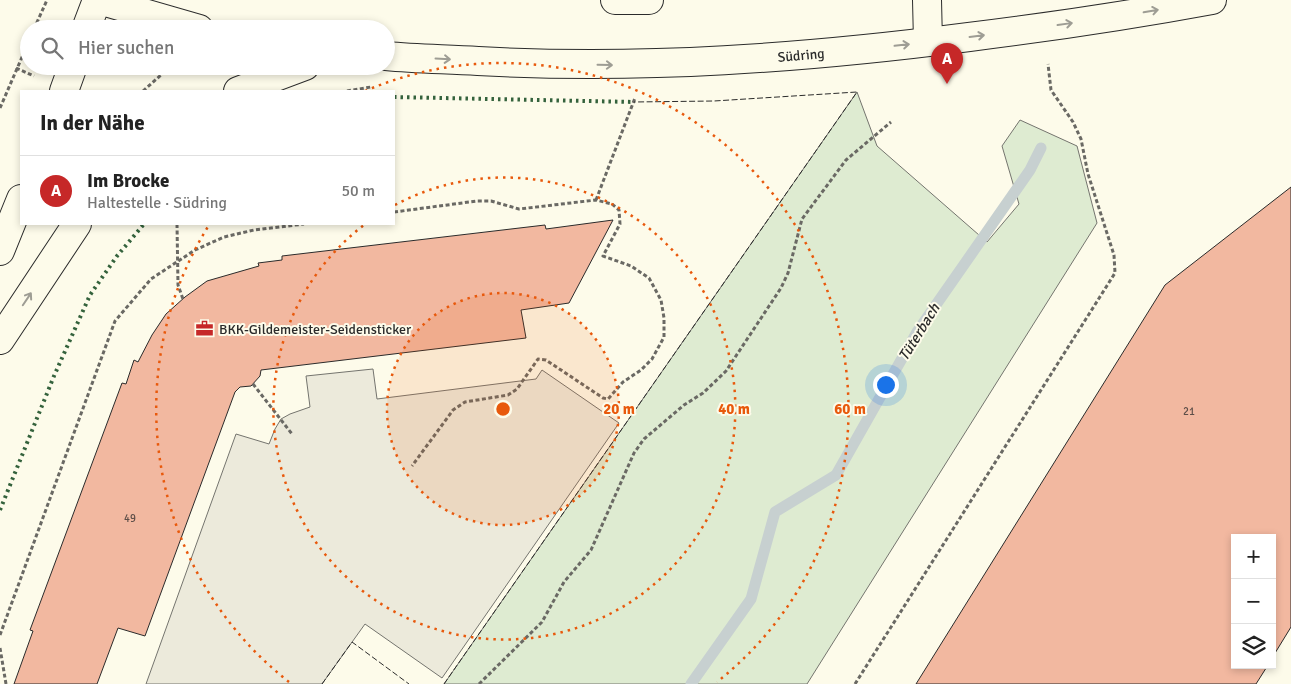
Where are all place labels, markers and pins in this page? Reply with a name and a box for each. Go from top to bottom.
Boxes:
pin: A [931,43,963,84]
office icon: BKK-Gildemeister-Seidensticker [195,319,215,339]
place label: BKK-Gildemeister-Seidensticker [219,321,412,338]
centre of rings [494,400,512,418]

